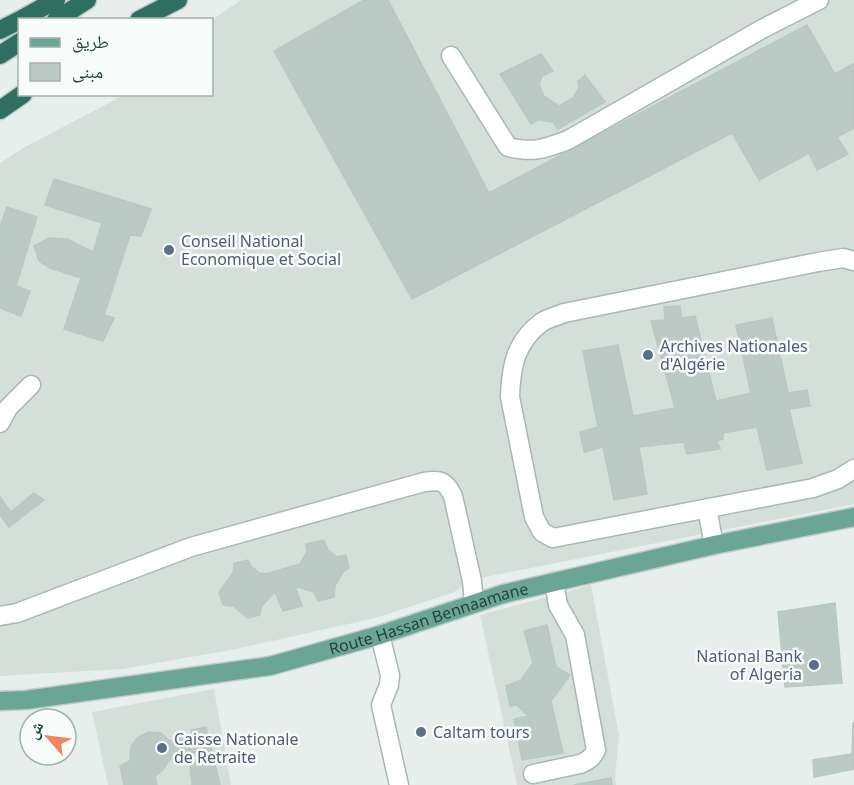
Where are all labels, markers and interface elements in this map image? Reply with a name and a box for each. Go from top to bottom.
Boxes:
legend [18,18,213,96]
text: طريق [72,29,109,53]
text: مبنى [72,59,103,83]
place label: Conseil National Economique et Social [181,230,341,270]
marker: Conseil National Economique et Social [162,243,176,257]
place label: Archives Nationales d'Algérie [660,335,808,375]
marker: Archives Nationales d'Algérie [641,348,655,362]
street label: Route Hassan Bennaamane [326,577,530,660]
place label: National Bank of Algeria [696,645,802,685]
marker: National Bank of Algeria [807,658,821,672]
north arrow [18,707,78,767]
text: ش [21,717,48,743]
place label: Caltam tours [433,721,530,743]
marker: Caltam tours [414,725,428,739]
place label: Caisse Nationale de Retraite [174,728,298,768]
marker: Caisse Nationale de Retraite [155,741,169,755]

